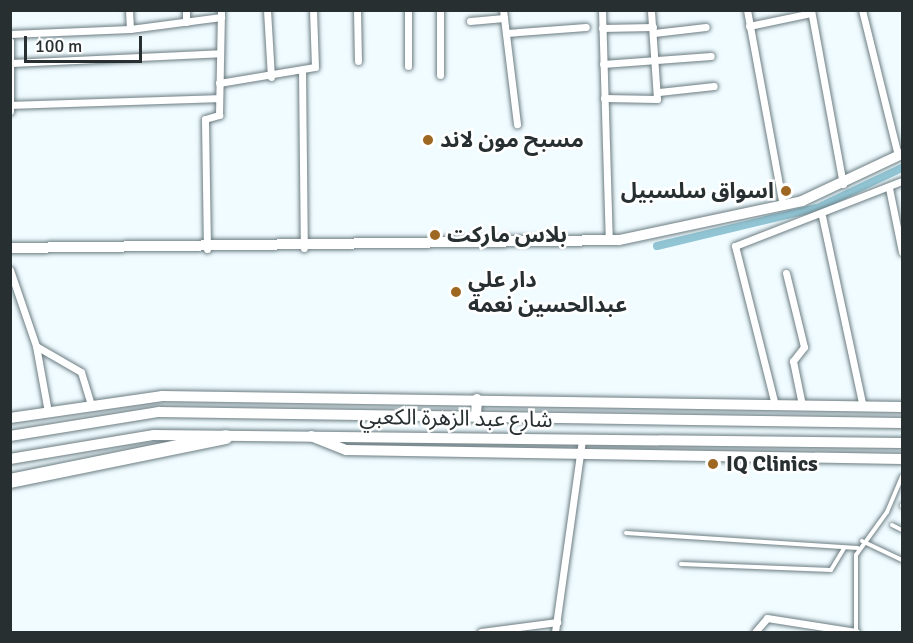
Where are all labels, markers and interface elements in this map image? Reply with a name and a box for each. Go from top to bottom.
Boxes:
scale bar [27,24,146,62]
text: 100 m [35,35,82,57]
place label: مسبح مون لاند [440,127,584,153]
marker: مسبح مون لاند [421,133,435,147]
place label: اسواق سلسبيل [621,178,774,204]
marker: اسواق سلسبيل [779,184,793,198]
place label: بلاس ماركت [447,222,567,248]
marker: بلاس ماركت [428,228,442,242]
place label: دار علي عبدالحسين نعمه [468,266,627,318]
marker: دار علي عبدالحسين نعمه [449,285,463,299]
street label: شارع عبد الزهرة الكعبي [359,403,553,433]
place label: IQ Clinics [726,451,818,477]
marker: IQ Clinics [704,455,722,473]

